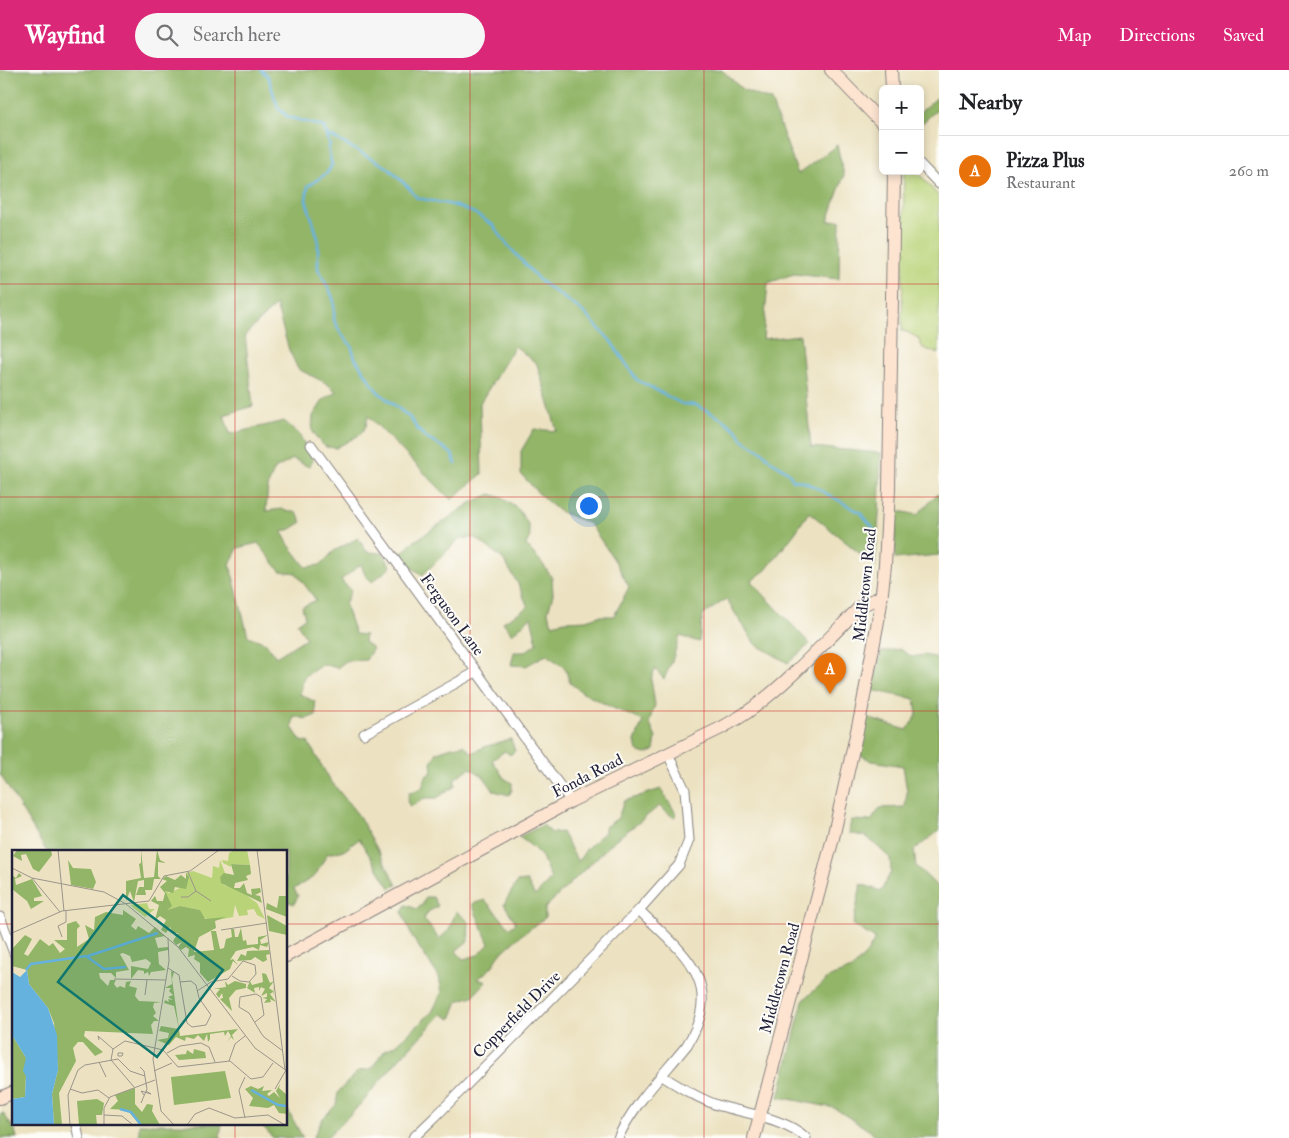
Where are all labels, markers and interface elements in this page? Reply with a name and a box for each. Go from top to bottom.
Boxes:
search box [135,13,485,58]
text: Wayfind [25,20,105,51]
icon: search [153,21,181,49]
text: Search here [193,23,281,47]
text: Map [1058,24,1091,47]
text: Directions [1119,24,1195,47]
text: Saved [1223,24,1264,47]
map controls [879,85,924,175]
button: + [879,85,924,130]
text: Nearby [959,89,1022,116]
button: − [879,130,924,175]
text: Pizza Plus [1006,149,1085,173]
text: A [970,161,980,181]
text: 260 m [1229,161,1269,181]
text: Restaurant [1006,173,1075,193]
your location [576,493,602,519]
street label: Middletown Road [849,527,881,643]
street label: Ferguson Lane [416,570,489,660]
pin: A [814,653,846,694]
street label: Fonda Road [549,749,626,802]
inset map [12,850,288,1126]
street label: Middletown Road [756,921,804,1036]
street label: Copperfield Drive [469,967,566,1063]

